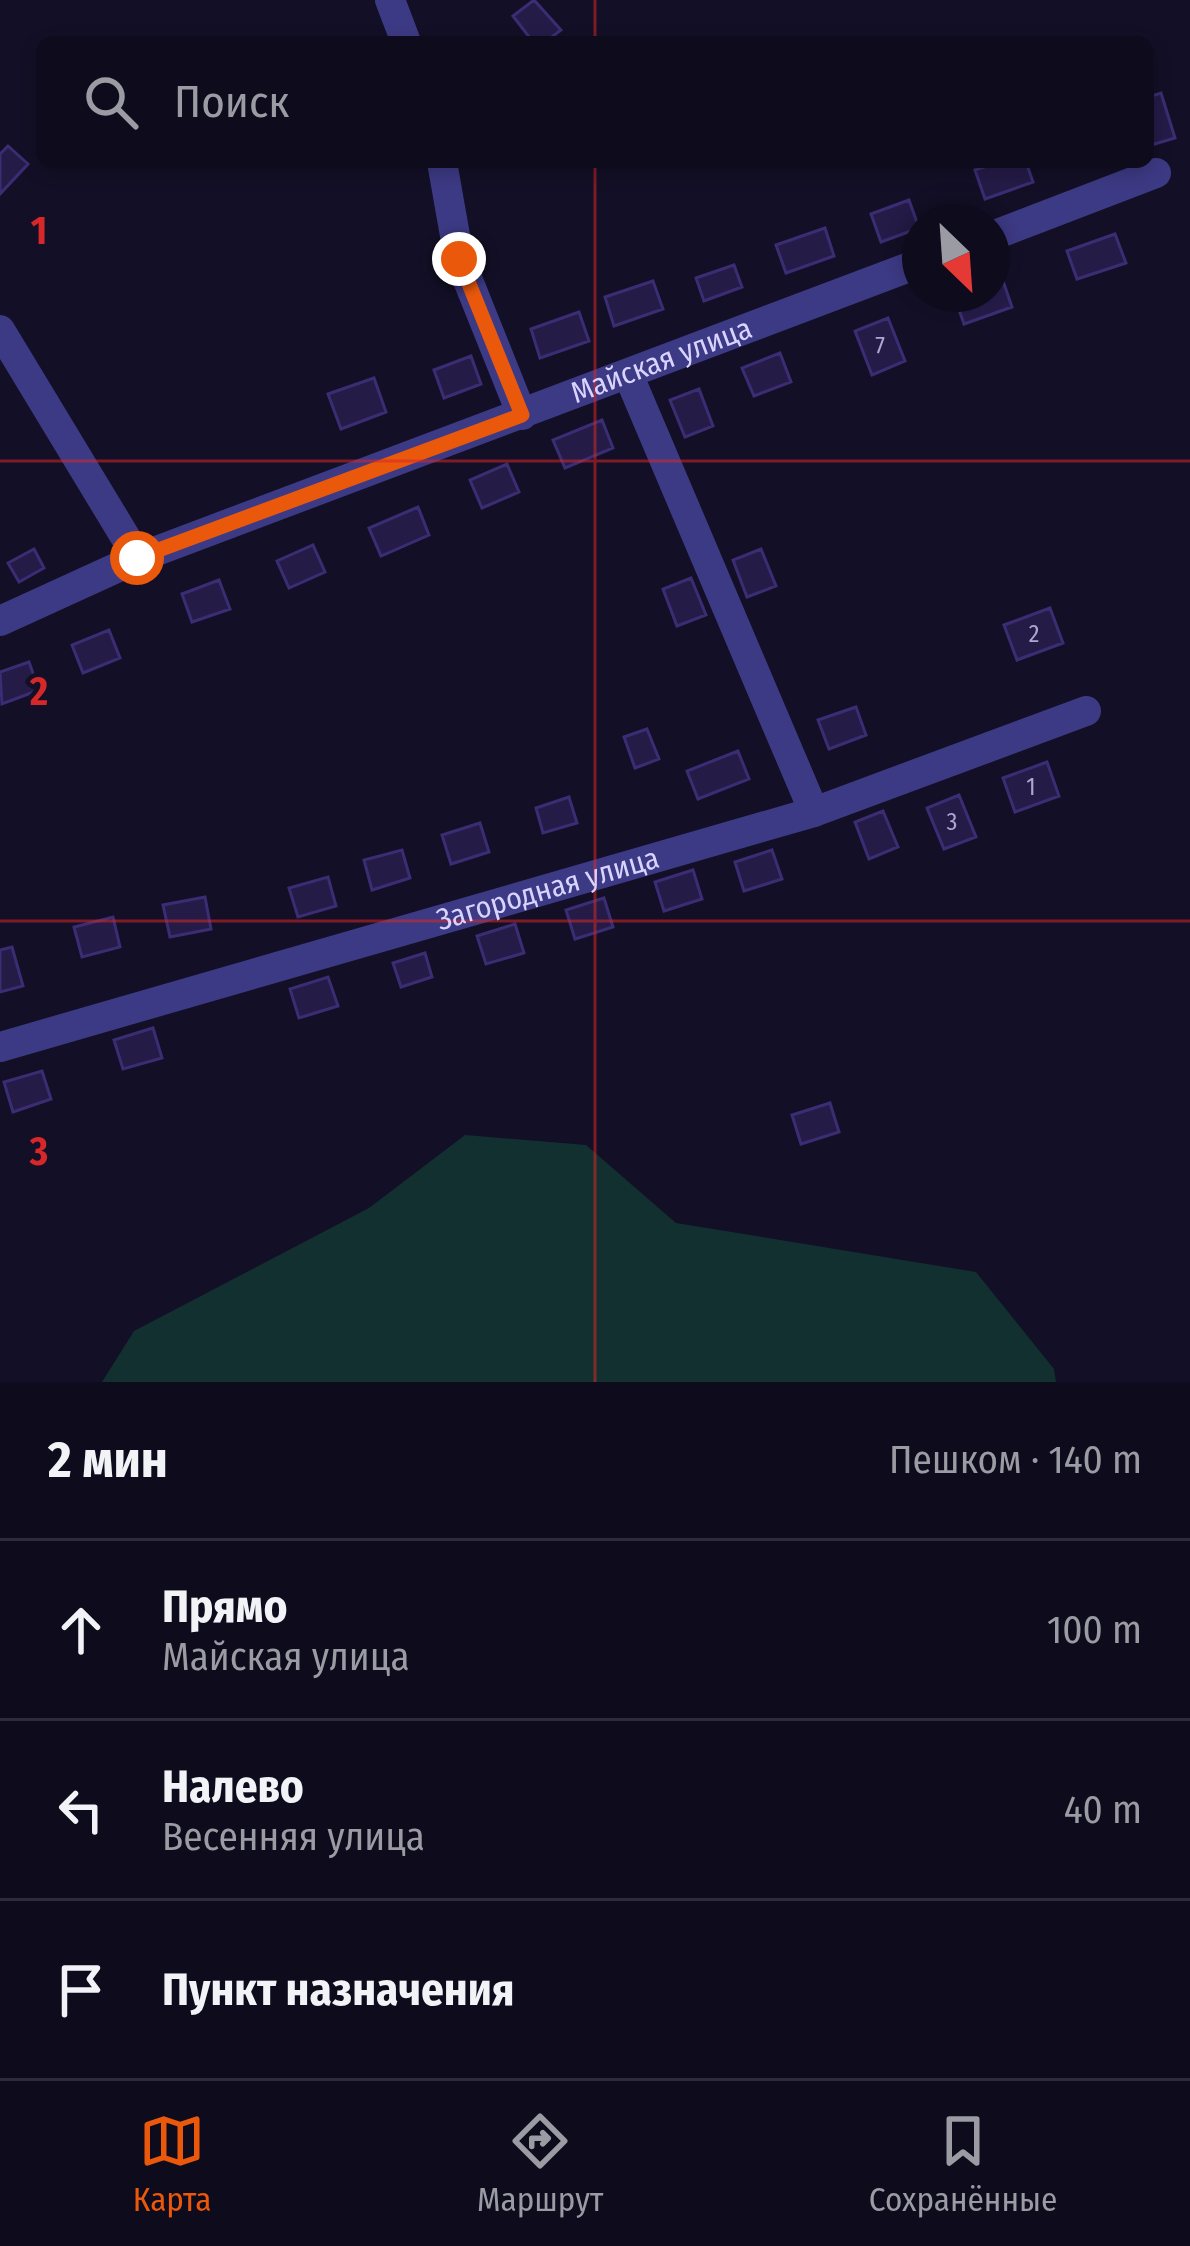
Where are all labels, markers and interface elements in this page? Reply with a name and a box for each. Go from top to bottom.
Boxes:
search box [36,36,1154,168]
icon: search [78,69,144,135]
text: Поиск [174,75,289,129]
north arrow [902,204,1010,312]
text: 1 [31,208,47,254]
route end [432,232,486,286]
street label: Майская улица [566,310,757,411]
house number: 7 [875,332,885,360]
route start [110,531,164,585]
house number: 2 [1029,620,1039,648]
text: 2 [29,669,48,715]
house number: 1 [1026,773,1036,801]
house number: 3 [947,808,957,836]
street label: Загородная улица [432,840,663,938]
text: 3 [29,1129,48,1175]
text: 2 мин [48,1429,168,1491]
text: Пешком · 140 m [889,1437,1142,1483]
text: Прямо [162,1580,287,1634]
icon: ahead [48,1597,114,1663]
text: 100 m [1047,1607,1142,1653]
text: Майская улица [162,1634,410,1680]
text: Налево [162,1760,304,1814]
icon: left [48,1777,114,1843]
text: 40 m [1064,1787,1142,1833]
text: Весенняя улица [162,1814,425,1860]
icon: arrive [48,1957,114,2023]
text: Пункт назначения [162,1963,515,2017]
tab: Карта [133,2108,212,2220]
tab: Маршрут [477,2108,603,2220]
tab: Сохранённые [869,2108,1057,2220]

